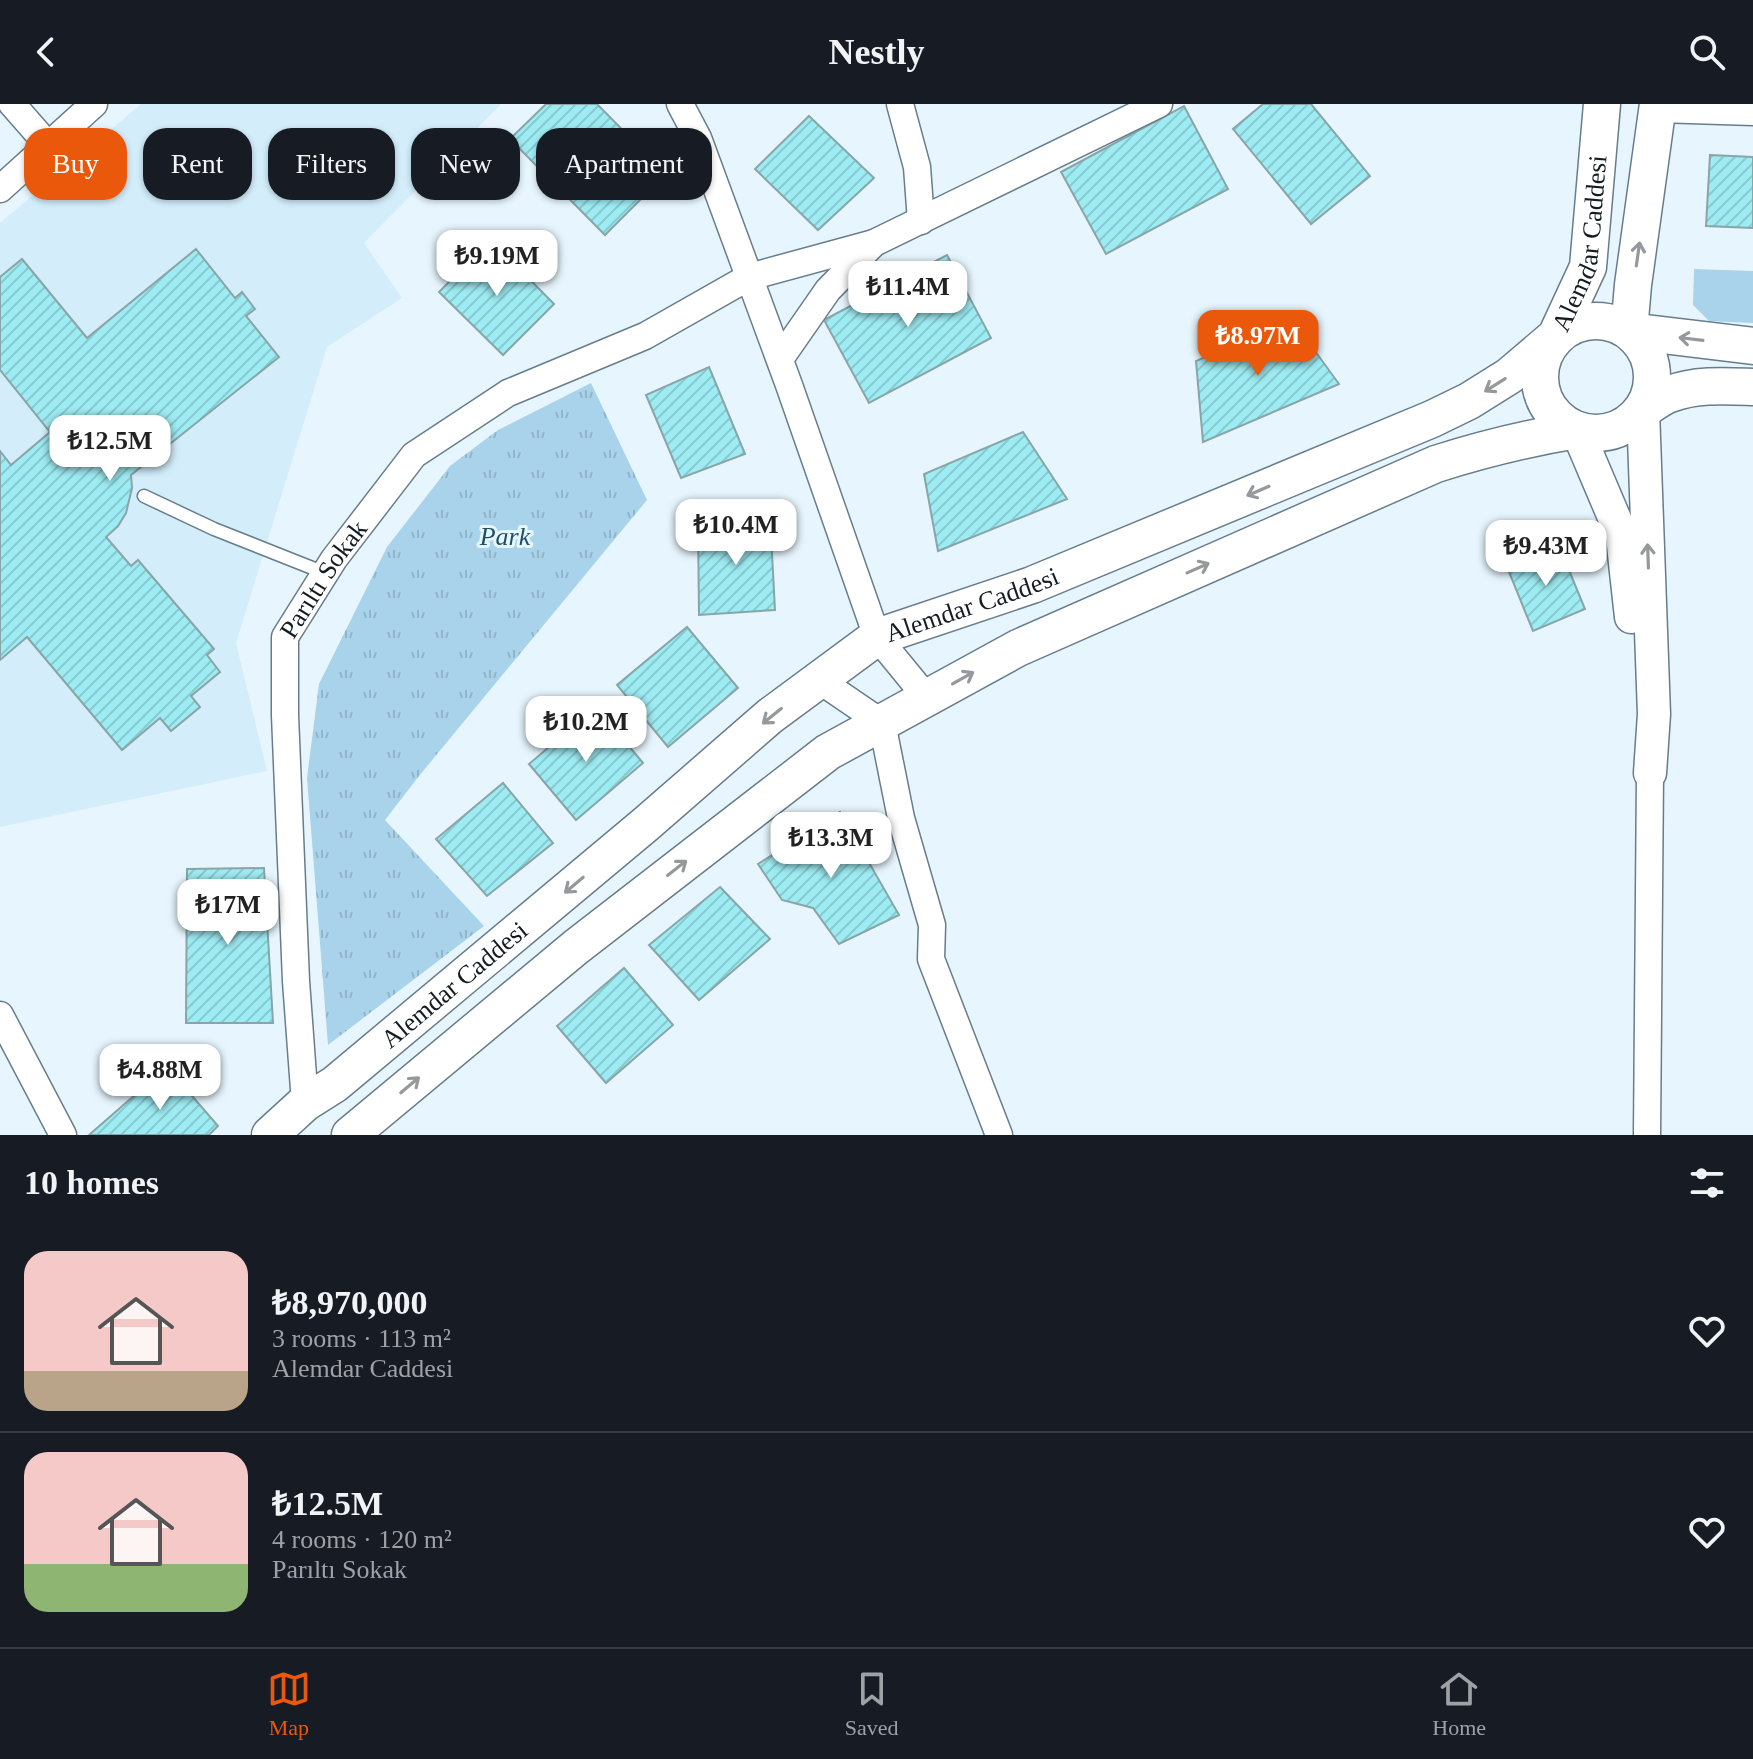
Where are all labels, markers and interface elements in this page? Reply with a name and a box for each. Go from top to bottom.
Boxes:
icon: back [24,30,68,74]
icon: search [1685,30,1729,74]
text: Nestly [829,32,924,72]
chip: Buy [24,128,127,200]
chip: Rent [143,128,252,200]
chip: Filters [268,128,395,200]
chip: New [411,128,520,200]
chip: Apartment [536,128,712,200]
street label: Alemdar Caddesi [1546,154,1613,336]
pin: ₺9.19M [432,230,562,298]
text: ₺9.19M [455,241,539,270]
one-way arrow [1631,241,1646,267]
pin: ₺11.4M [843,261,973,329]
text: ₺11.4M [866,272,950,301]
pin: ₺8.97M [1193,310,1323,378]
text: ₺8.97M [1216,321,1300,350]
one-way arrow [1679,331,1704,346]
one-way arrow [1484,377,1507,393]
pin: ₺12.5M [45,415,175,483]
text: ₺12.5M [68,426,152,455]
one-way arrow [1246,485,1271,500]
pin: ₺10.4M [671,499,801,567]
text: ₺10.4M [694,510,778,539]
street label: Parıltı Sokak [274,515,373,643]
pin: ₺9.43M [1481,520,1611,588]
park label: Park [479,522,531,551]
text: ₺9.43M [1504,531,1588,560]
one-way arrow [1641,543,1656,570]
one-way arrow [1186,560,1210,575]
street label: Alemdar Caddesi [882,562,1063,648]
one-way arrow [951,670,974,686]
pin: ₺10.2M [521,696,651,764]
text: ₺10.2M [544,707,628,736]
one-way arrow [762,707,783,725]
pin: ₺13.3M [766,812,896,880]
text: ₺13.3M [789,823,873,852]
one-way arrow [666,860,688,877]
one-way arrow [564,876,585,894]
pin: ₺17M [181,879,275,947]
text: ₺17M [195,890,261,919]
street label: Alemdar Caddesi [375,916,533,1054]
pin: ₺4.88M [95,1044,225,1112]
text: ₺4.88M [118,1055,202,1084]
one-way arrow [400,1076,420,1094]
icon: filters [1685,1161,1729,1205]
text: 10 homes [24,1164,159,1201]
icon: home [88,1283,184,1379]
text: ₺8,970,000 [272,1284,427,1321]
icon: heart [1685,1309,1729,1353]
text: 3 rooms · 113 m² [272,1324,451,1353]
text: Alemdar Caddesi [272,1354,453,1383]
icon: home [88,1484,184,1580]
text: ₺12.5M [272,1485,383,1522]
icon: heart [1685,1510,1729,1554]
text: 4 rooms · 120 m² [272,1525,452,1554]
text: Parıltı Sokak [272,1555,407,1584]
tab: Map [267,1667,311,1741]
tab: Saved [845,1667,898,1741]
tab: Home [1432,1667,1486,1741]

